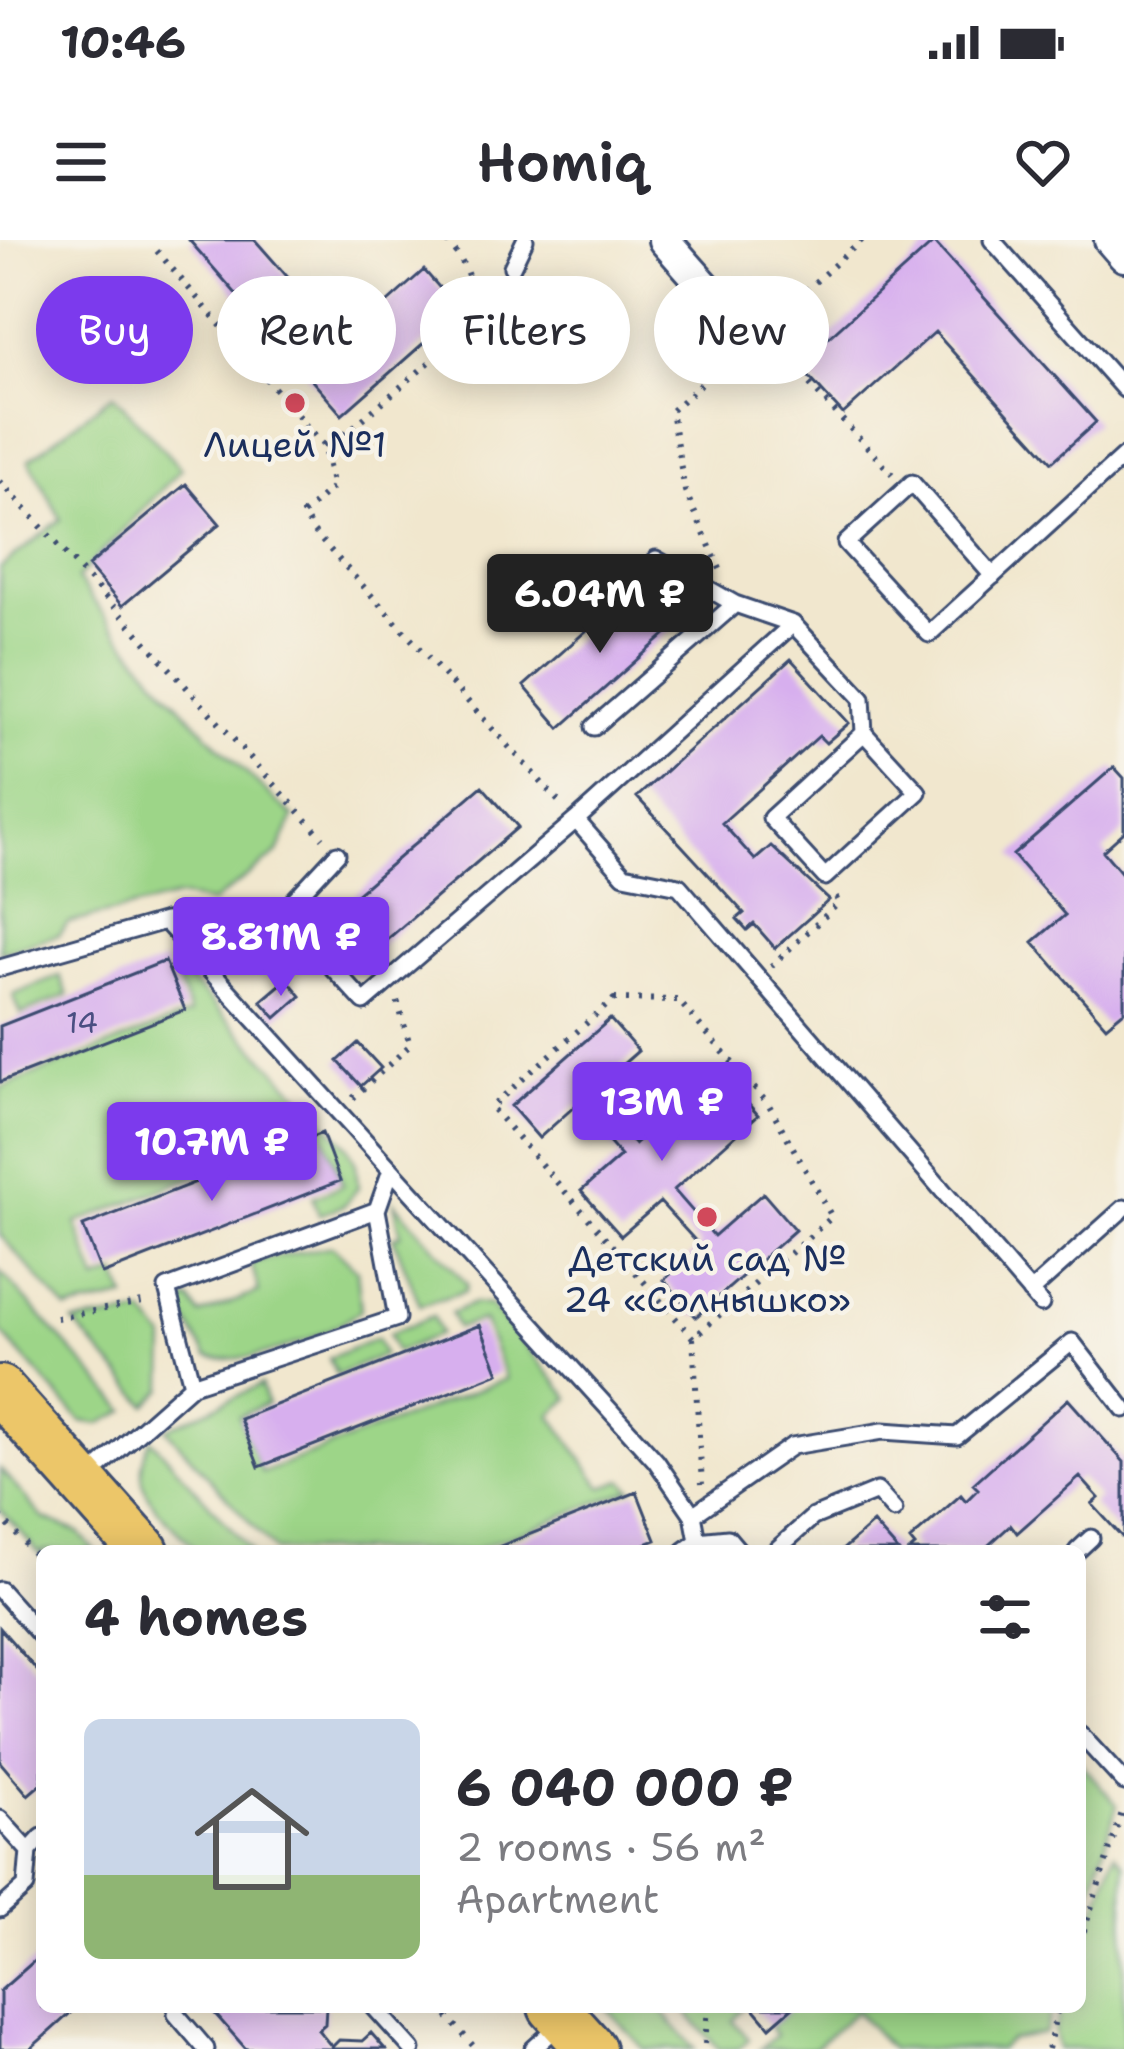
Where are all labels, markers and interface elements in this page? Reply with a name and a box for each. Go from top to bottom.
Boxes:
text: 10:46 [60,12,186,72]
text: Homiq [477,126,647,198]
icon: menu [48,129,114,195]
icon: heart [1010,129,1076,195]
chip: Buy [36,276,193,384]
chip: Rent [217,276,396,384]
chip: Filters [420,276,630,384]
chip: New [654,276,829,384]
marker: Лицей №1 [282,390,308,416]
place label: Лицей №1 [203,420,387,469]
pin: 6.04M ₽ [489,554,711,656]
text: 6.04M ₽ [514,567,686,619]
pin: 8.81M ₽ [170,897,392,999]
text: 8.81M ₽ [200,910,362,962]
house number: 14 [66,1002,98,1043]
pin: 13M ₽ [578,1062,746,1164]
text: 13M ₽ [599,1075,725,1127]
pin: 10.7M ₽ [101,1102,323,1204]
text: 10.7M ₽ [134,1115,290,1167]
marker: Детский сад № 24 «Солнышко» [694,1204,720,1230]
place label: Детский сад № 24 «Солнышко» [563,1234,851,1324]
text: 4 homes [84,1583,308,1651]
icon: filters [972,1584,1038,1650]
text: 6 040 000 ₽ [456,1753,794,1821]
icon: home [180,1767,324,1911]
text: 2 rooms · 56 m² [456,1821,766,1873]
text: Apartment [456,1873,659,1925]

